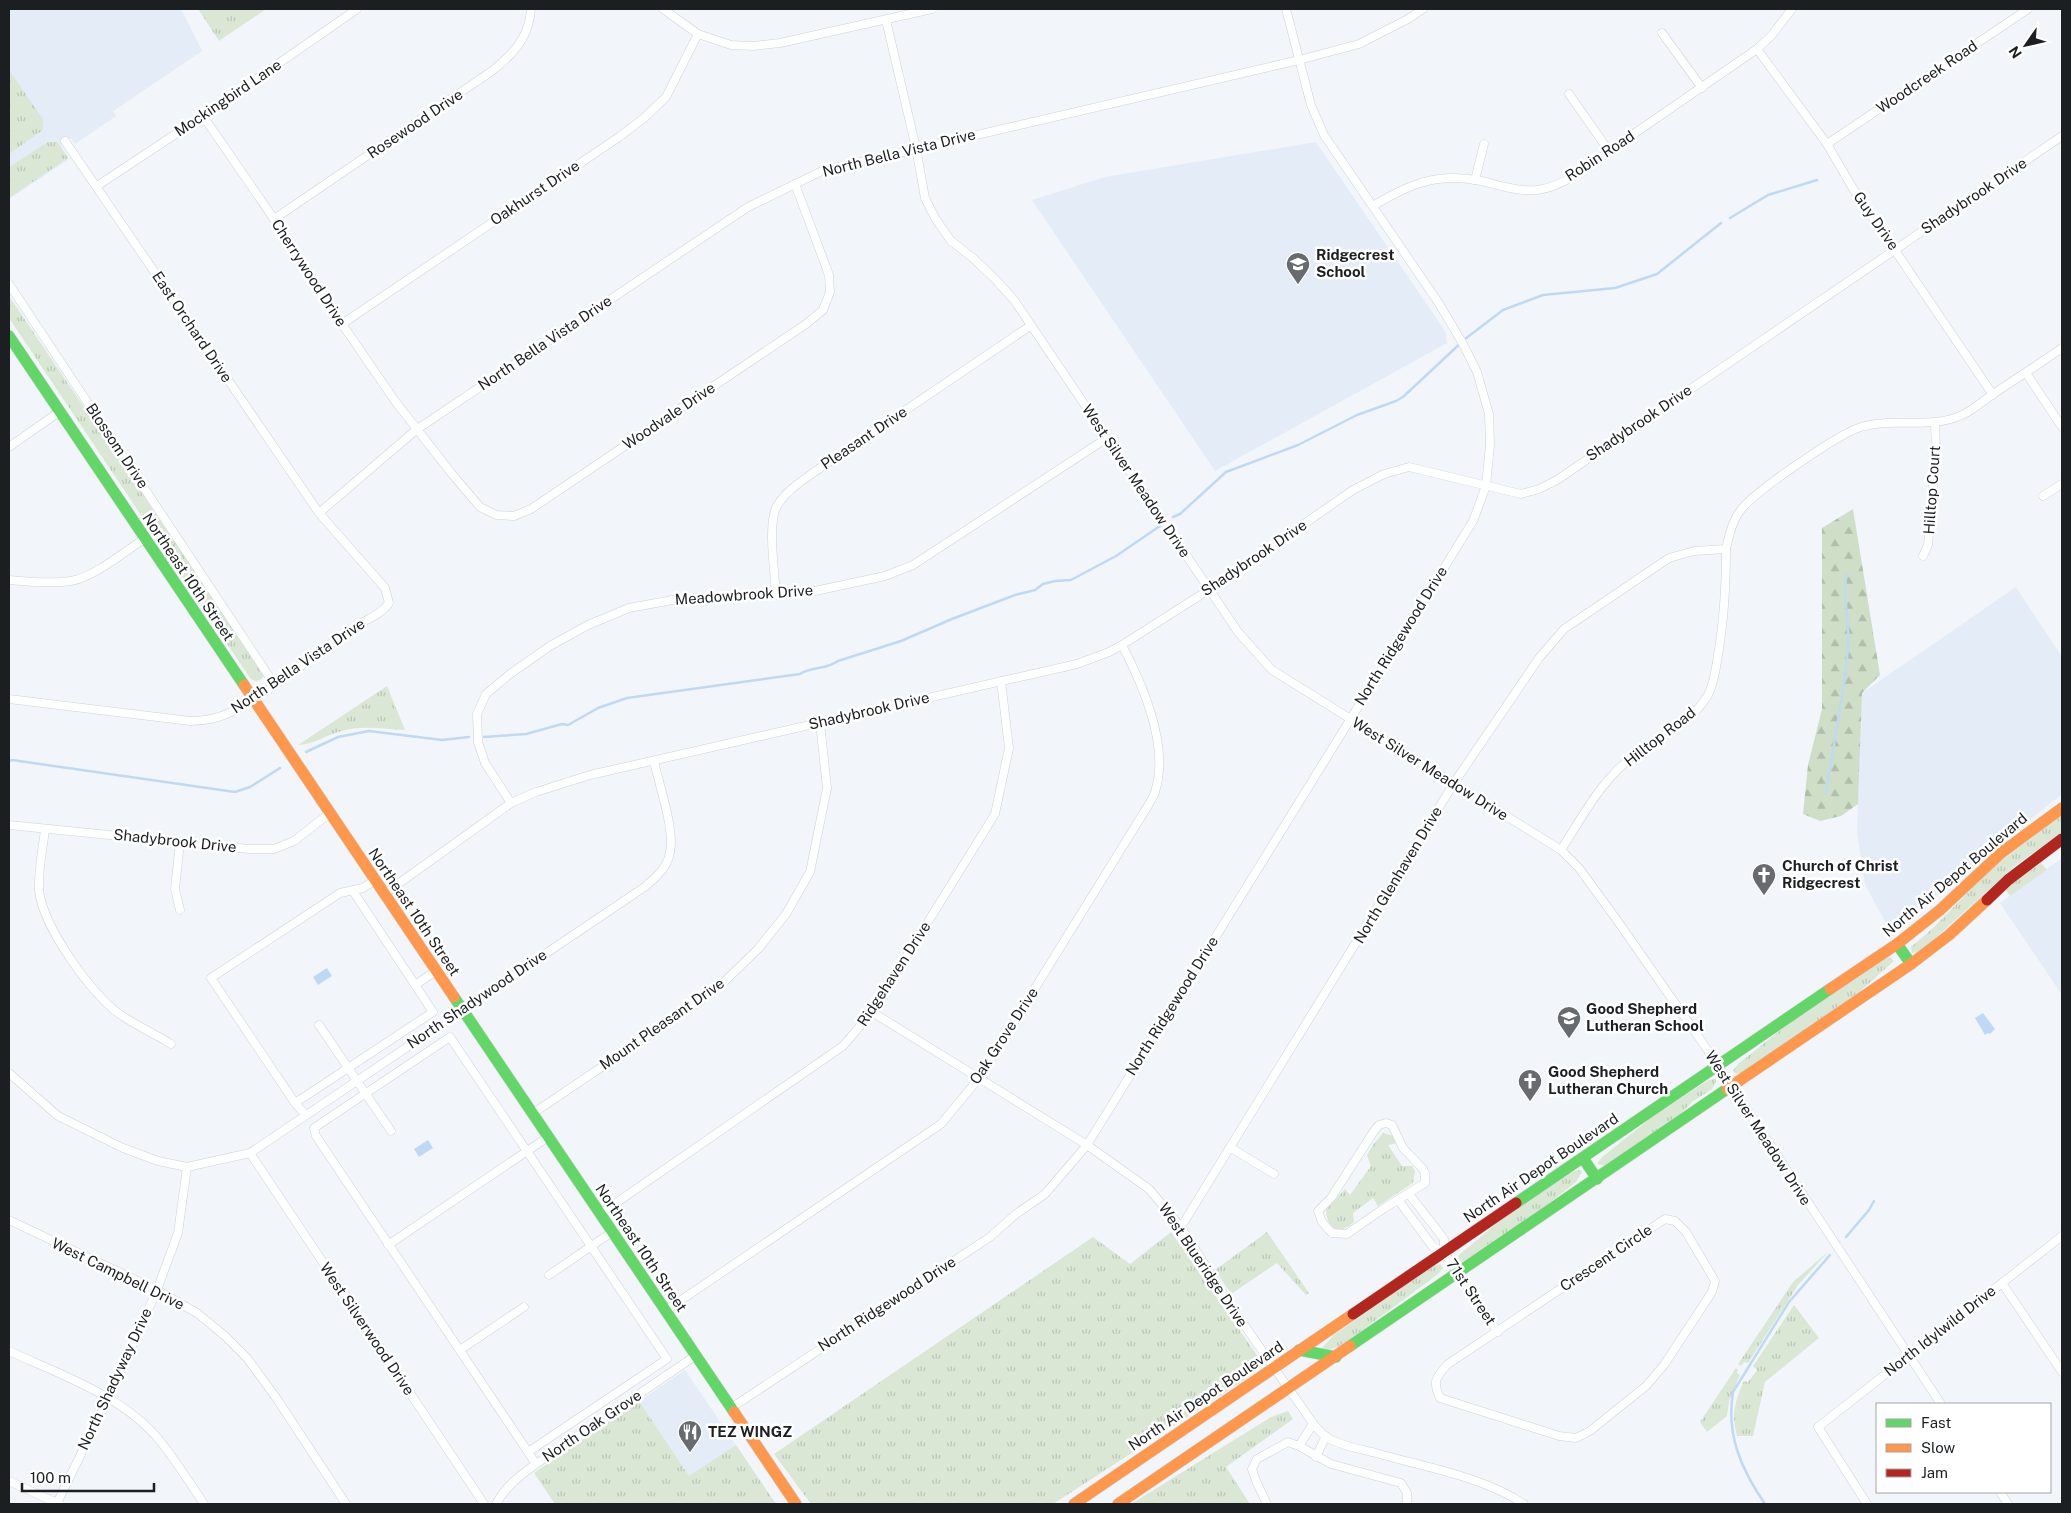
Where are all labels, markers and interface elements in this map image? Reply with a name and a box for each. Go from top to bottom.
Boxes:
north arrow [2001,20,2051,70]
street label: Woodcreek Road [1873,37,1980,117]
text: N [2006,43,2025,61]
street label: Mockingbird Lane [171,56,284,140]
street label: Rosewood Drive [364,85,466,162]
street label: North Bella Vista Drive [821,125,977,180]
street label: Robin Road [1562,127,1637,184]
street label: Shadybrook Drive [1918,154,2030,237]
street label: Oakhurst Drive [487,157,582,229]
street label: Guy Drive [1850,188,1903,253]
street label: Cherrywood Drive [268,216,350,330]
place label: Ridgecrest School [1316,246,1394,280]
school or university icon: Ridgecrest School [1285,251,1311,285]
street label: East Orchard Drive [149,268,236,385]
street label: North Bella Vista Drive [475,292,615,394]
street label: Woodvale Drive [619,379,718,453]
street label: Shadybrook Drive [1583,381,1695,464]
street label: Blossom Drive [83,400,152,491]
street label: West Silver Meadow Drive [1079,401,1194,560]
street label: Pleasant Drive [818,403,910,473]
street label: Hilltop Court [1920,445,1943,535]
street label: Northeast 10th Street [139,510,238,644]
street label: Shadybrook Drive [1198,516,1310,599]
street label: North Ridgewood Drive [1351,563,1450,708]
street label: Meadowbrook Drive [674,581,814,608]
street label: North Bella Vista Drive [228,615,368,717]
street label: Shadybrook Drive [807,688,931,733]
street label: Hilltop Road [1621,704,1699,770]
street label: West Silver Meadow Drive [1349,713,1511,824]
street label: North Glenhaven Drive [1350,803,1445,946]
street label: North Air Depot Boulevard [1879,809,2030,940]
street label: Shadybrook Drive [113,826,237,855]
street label: Northeast 10th Street [365,845,464,979]
place label: Church of Christ Ridgecrest [1782,857,1899,891]
church icon: Church of Christ Ridgecrest [1751,862,1777,896]
street label: Ridgehaven Drive [853,918,934,1029]
street label: North Ridgewood Drive [1122,933,1221,1078]
street label: North Shadywood Drive [404,946,550,1052]
street label: Mount Pleasant Drive [596,974,727,1073]
street label: Oak Grove Drive [966,984,1041,1087]
place label: Good Shepherd Lutheran School [1586,1000,1704,1034]
school or university icon: Good Shepherd Lutheran School [1556,1005,1582,1039]
street label: West Silver Meadow Drive [1702,1047,1815,1208]
place label: Good Shepherd Lutheran Church [1548,1063,1668,1097]
church icon: Good Shepherd Lutheran Church [1517,1068,1543,1102]
street label: North Air Depot Boulevard [1460,1109,1621,1226]
street label: Northeast 10th Street [592,1181,691,1315]
street label: West Blueridge Drive [1156,1199,1251,1330]
street label: Crescent Circle [1557,1221,1655,1295]
street label: West Campbell Drive [49,1234,187,1313]
street label: North Ridgewood Drive [815,1253,959,1354]
street label: 71st Street [1443,1255,1500,1328]
street label: West Silverwood Drive [317,1259,418,1398]
street label: North Idylwild Drive [1880,1282,1999,1379]
street label: North Shadyway Drive [74,1305,155,1452]
street label: North Air Depot Boulevard [1125,1337,1286,1454]
street label: North Oak Grove [539,1386,644,1465]
legend [1876,1403,2051,1493]
text: Fast [1921,1414,1951,1431]
restaurant icon: TEZ WINGZ [677,1419,703,1453]
place label: TEZ WINGZ [708,1423,792,1440]
text: Slow [1921,1439,1956,1456]
scale bar [22,1460,155,1492]
text: Jam [1921,1464,1948,1481]
text: 100 m [30,1469,71,1486]

